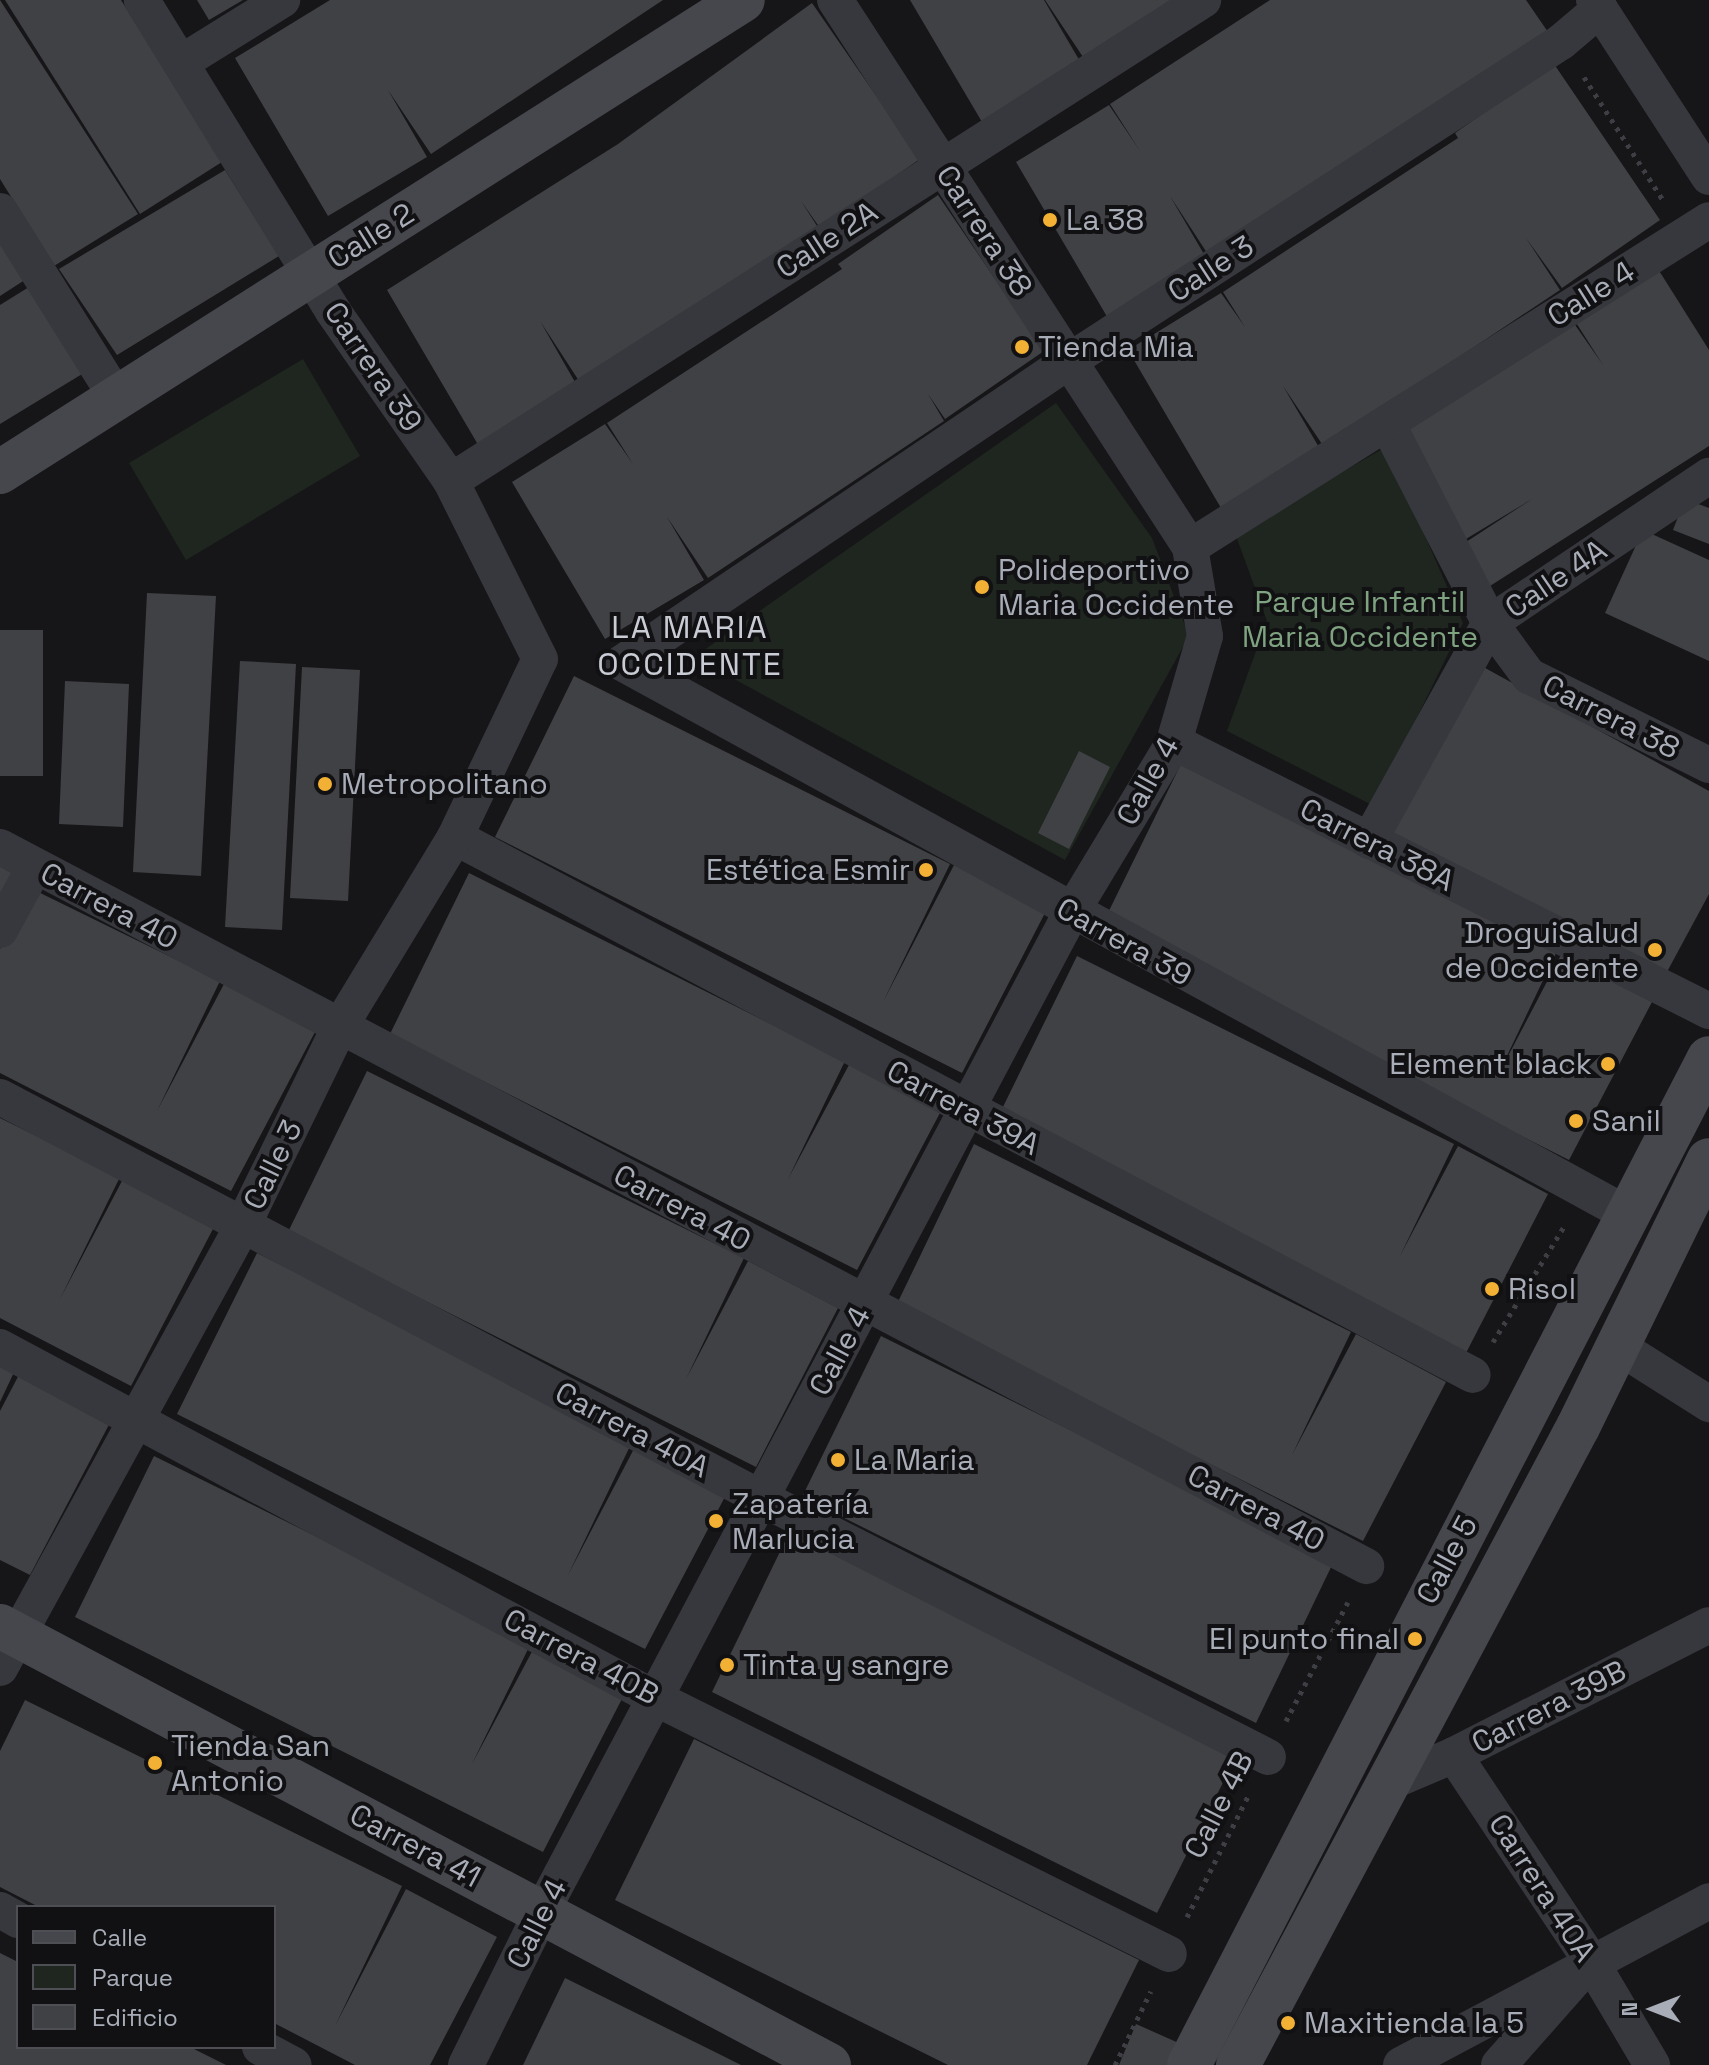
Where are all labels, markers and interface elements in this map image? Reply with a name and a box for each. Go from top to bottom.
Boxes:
street label: Carrera 38 [928,159,1040,303]
street label: Calle 2A [770,194,884,286]
street label: Calle 2 [321,196,421,276]
place label: La 38 [1066,202,1144,238]
marker: La 38 [1041,211,1059,229]
street label: Calle 3 [1161,228,1261,310]
street label: Calle 4 [1541,253,1641,335]
street label: Carrera 39 [317,295,429,439]
place label: Tienda Mia [1038,329,1194,365]
marker: Tienda Mia [1013,338,1031,356]
street label: Calle 4A [1499,532,1613,626]
place label: Polideportivo Maria Occidente [998,552,1234,622]
marker: Polideportivo Maria Occidente [973,578,991,596]
park label: Parque Infantil Maria Occidente [1242,584,1478,654]
district label: LA MARIA OCCIDENTE [597,609,783,684]
street label: Carrera 38 [1536,667,1686,767]
street label: Calle 4 [1109,731,1187,831]
place label: Metropolitano [341,766,548,802]
marker: Metropolitano [316,775,334,793]
street label: Carrera 38A [1294,791,1460,899]
place label: Estética Esmir [706,852,910,888]
street label: Carrera 40 [34,855,184,957]
marker: Estética Esmir [917,861,935,879]
street label: Carrera 39 [1050,890,1198,994]
place label: DroguiSalud de Occidente [1445,915,1639,986]
marker: DroguiSalud de Occidente [1646,941,1664,959]
place label: Element black [1389,1046,1592,1082]
street label: Carrera 39A [881,1053,1045,1163]
marker: Element black [1599,1055,1617,1073]
place label: Sanil [1592,1103,1661,1139]
marker: Sanil [1567,1112,1585,1130]
street label: Calle 3 [236,1115,310,1215]
street label: Carrera 40 [607,1157,757,1259]
place label: Risol [1508,1271,1576,1307]
marker: Risol [1483,1280,1501,1298]
street label: Calle 4 [802,1300,878,1402]
street label: Carrera 40A [549,1374,715,1486]
place label: La Maria [854,1442,974,1478]
marker: La Maria [829,1451,847,1469]
street label: Carrera 40 [1181,1457,1331,1559]
place label: Zapatería Marlucia [732,1486,869,1556]
street label: Calle 5 [1409,1510,1485,1610]
marker: Zapatería Marlucia [707,1512,725,1530]
street label: Carrera 40B [498,1601,664,1713]
place label: El punto final [1209,1621,1399,1657]
marker: El punto final [1406,1630,1424,1648]
place label: Tinta y sangre [743,1647,950,1683]
street label: Carrera 39B [1466,1653,1632,1761]
marker: Tinta y sangre [718,1656,736,1674]
place label: Tienda San Antonio [171,1728,330,1798]
street label: Calle 4B [1177,1745,1261,1865]
marker: Tienda San Antonio [146,1754,164,1772]
street label: Carrera 41 [344,1797,486,1895]
street label: Carrera 40A [1481,1807,1603,1969]
street label: Calle 4 [499,1873,575,1975]
legend [16,1905,276,2049]
text: Calle [92,1922,147,1953]
text: Parque [92,1962,173,1993]
north arrow [1613,1969,1693,2049]
text: Edificio [92,2002,178,2033]
text: N [1615,2002,1643,2016]
place label: Maxitienda la 5 [1304,2005,1524,2041]
marker: Maxitienda la 5 [1279,2014,1297,2032]

